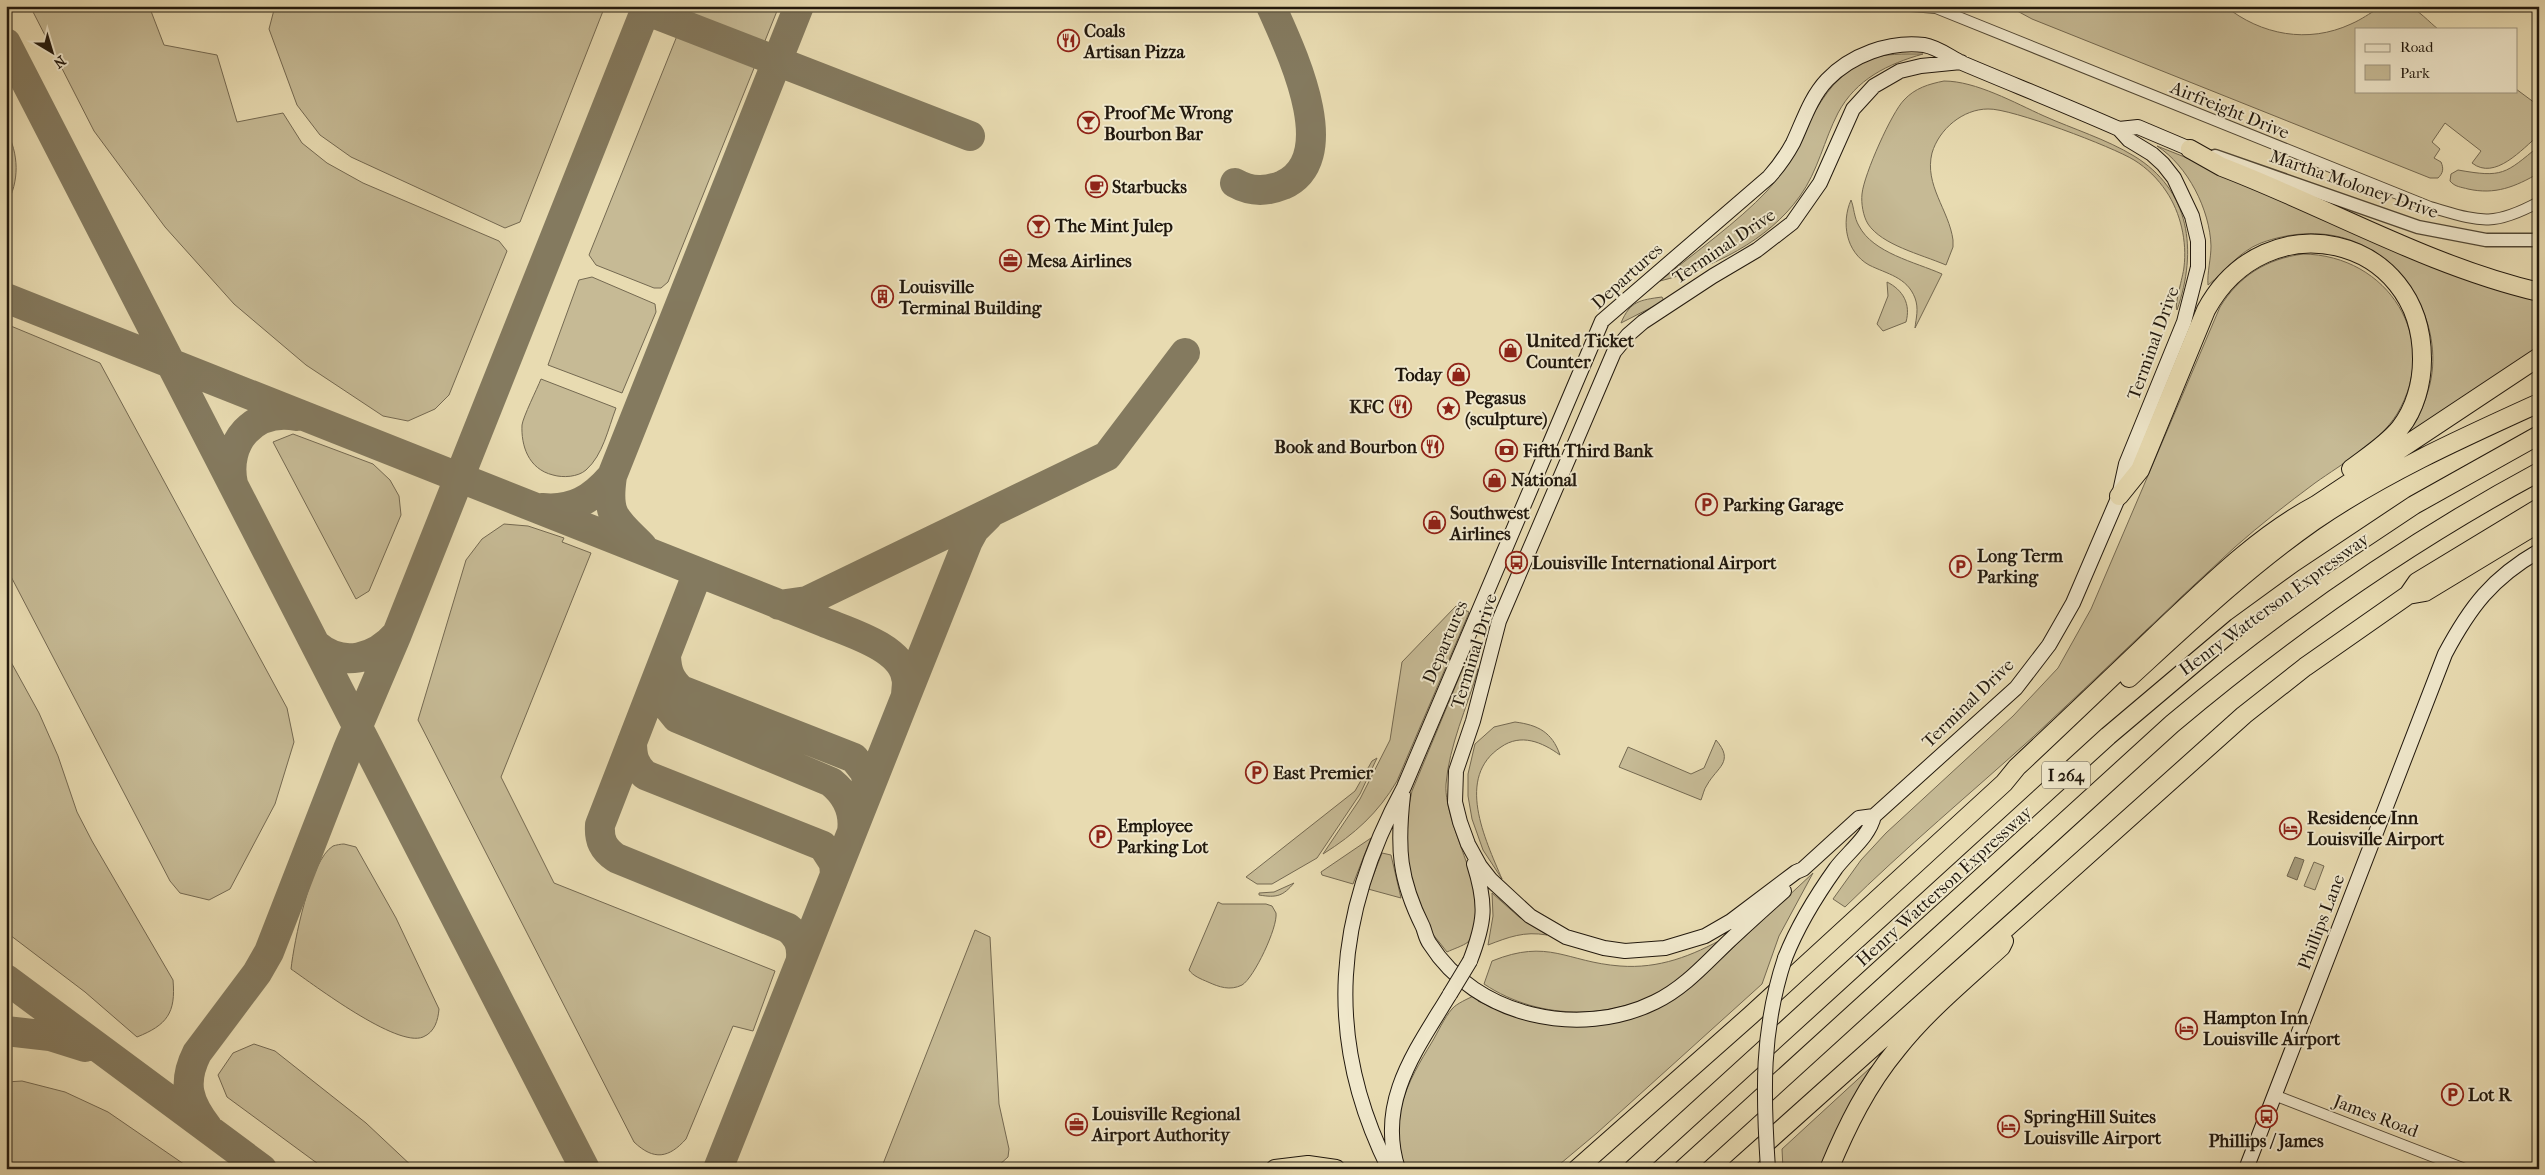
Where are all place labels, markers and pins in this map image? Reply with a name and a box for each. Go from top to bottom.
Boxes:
place label: Coals Artisan Pizza [1083,21,1186,63]
restaurant icon: Coals Artisan Pizza [1056,29,1080,53]
place label: Proof Me Wrong Bourbon Bar [1104,103,1234,145]
bar icon: Proof Me Wrong Bourbon Bar [1076,111,1100,135]
cafe icon: Starbucks [1084,175,1108,199]
place label: Starbucks [1112,177,1187,198]
bar icon: The Mint Julep [1027,214,1051,238]
place label: The Mint Julep [1054,216,1173,237]
office icon: Mesa Airlines [999,249,1023,273]
place label: Mesa Airlines [1026,251,1132,272]
place label: Louisville Terminal Building [898,277,1043,319]
building icon: Louisville Terminal Building [871,285,895,309]
place label: United Ticket Counter [1525,331,1634,373]
shop icon: United Ticket Counter [1498,339,1522,363]
shop icon: Today [1446,363,1470,387]
place label: Today [1394,365,1443,386]
place label: Pegasus (sculpture) [1465,388,1548,430]
restaurant icon: KFC [1388,395,1412,419]
place icon: Pegasus (sculpture) [1437,396,1461,420]
place label: KFC [1349,397,1384,418]
restaurant icon: Book and Bourbon [1421,435,1445,459]
place label: Book and Bourbon [1274,437,1418,458]
bank icon: Fifth Third Bank [1495,439,1519,463]
place label: Fifth Third Bank [1522,441,1654,462]
shop icon: National [1483,468,1507,492]
place label: National [1511,470,1578,491]
parking icon: Parking Garage [1695,493,1719,517]
place label: Parking Garage [1723,495,1844,516]
place label: Southwest Airlines [1449,503,1530,545]
shop icon: Southwest Airlines [1422,511,1446,535]
place label: Long Term Parking [1977,546,2064,588]
bus stop icon: Louisville International Airport [1504,551,1528,575]
place label: Louisville International Airport [1532,553,1777,574]
parking icon: Long Term Parking [1949,554,1973,578]
parking icon: East Premier [1245,761,1269,785]
place label: East Premier [1273,763,1374,784]
place label: Residence Inn Louisville Airport [2307,808,2445,850]
place label: Employee Parking Lot [1117,816,1209,858]
hotel icon: Residence Inn Louisville Airport [2279,816,2303,840]
parking icon: Employee Parking Lot [1089,824,1113,848]
place label: Hampton Inn Louisville Airport [2203,1008,2341,1050]
hotel icon: Hampton Inn Louisville Airport [2175,1016,2199,1040]
parking icon: Lot R [2440,1083,2464,1107]
place label: Lot R [2468,1085,2512,1106]
place label: Louisville Regional Airport Authority [1091,1104,1241,1146]
bus stop icon: Phillips / James [2254,1104,2278,1128]
place label: SpringHill Suites Louisville Airport [2024,1107,2162,1149]
office icon: Louisville Regional Airport Authority [1064,1112,1088,1136]
hotel icon: SpringHill Suites Louisville Airport [1996,1115,2020,1139]
place label: Phillips / James [2208,1131,2324,1152]

